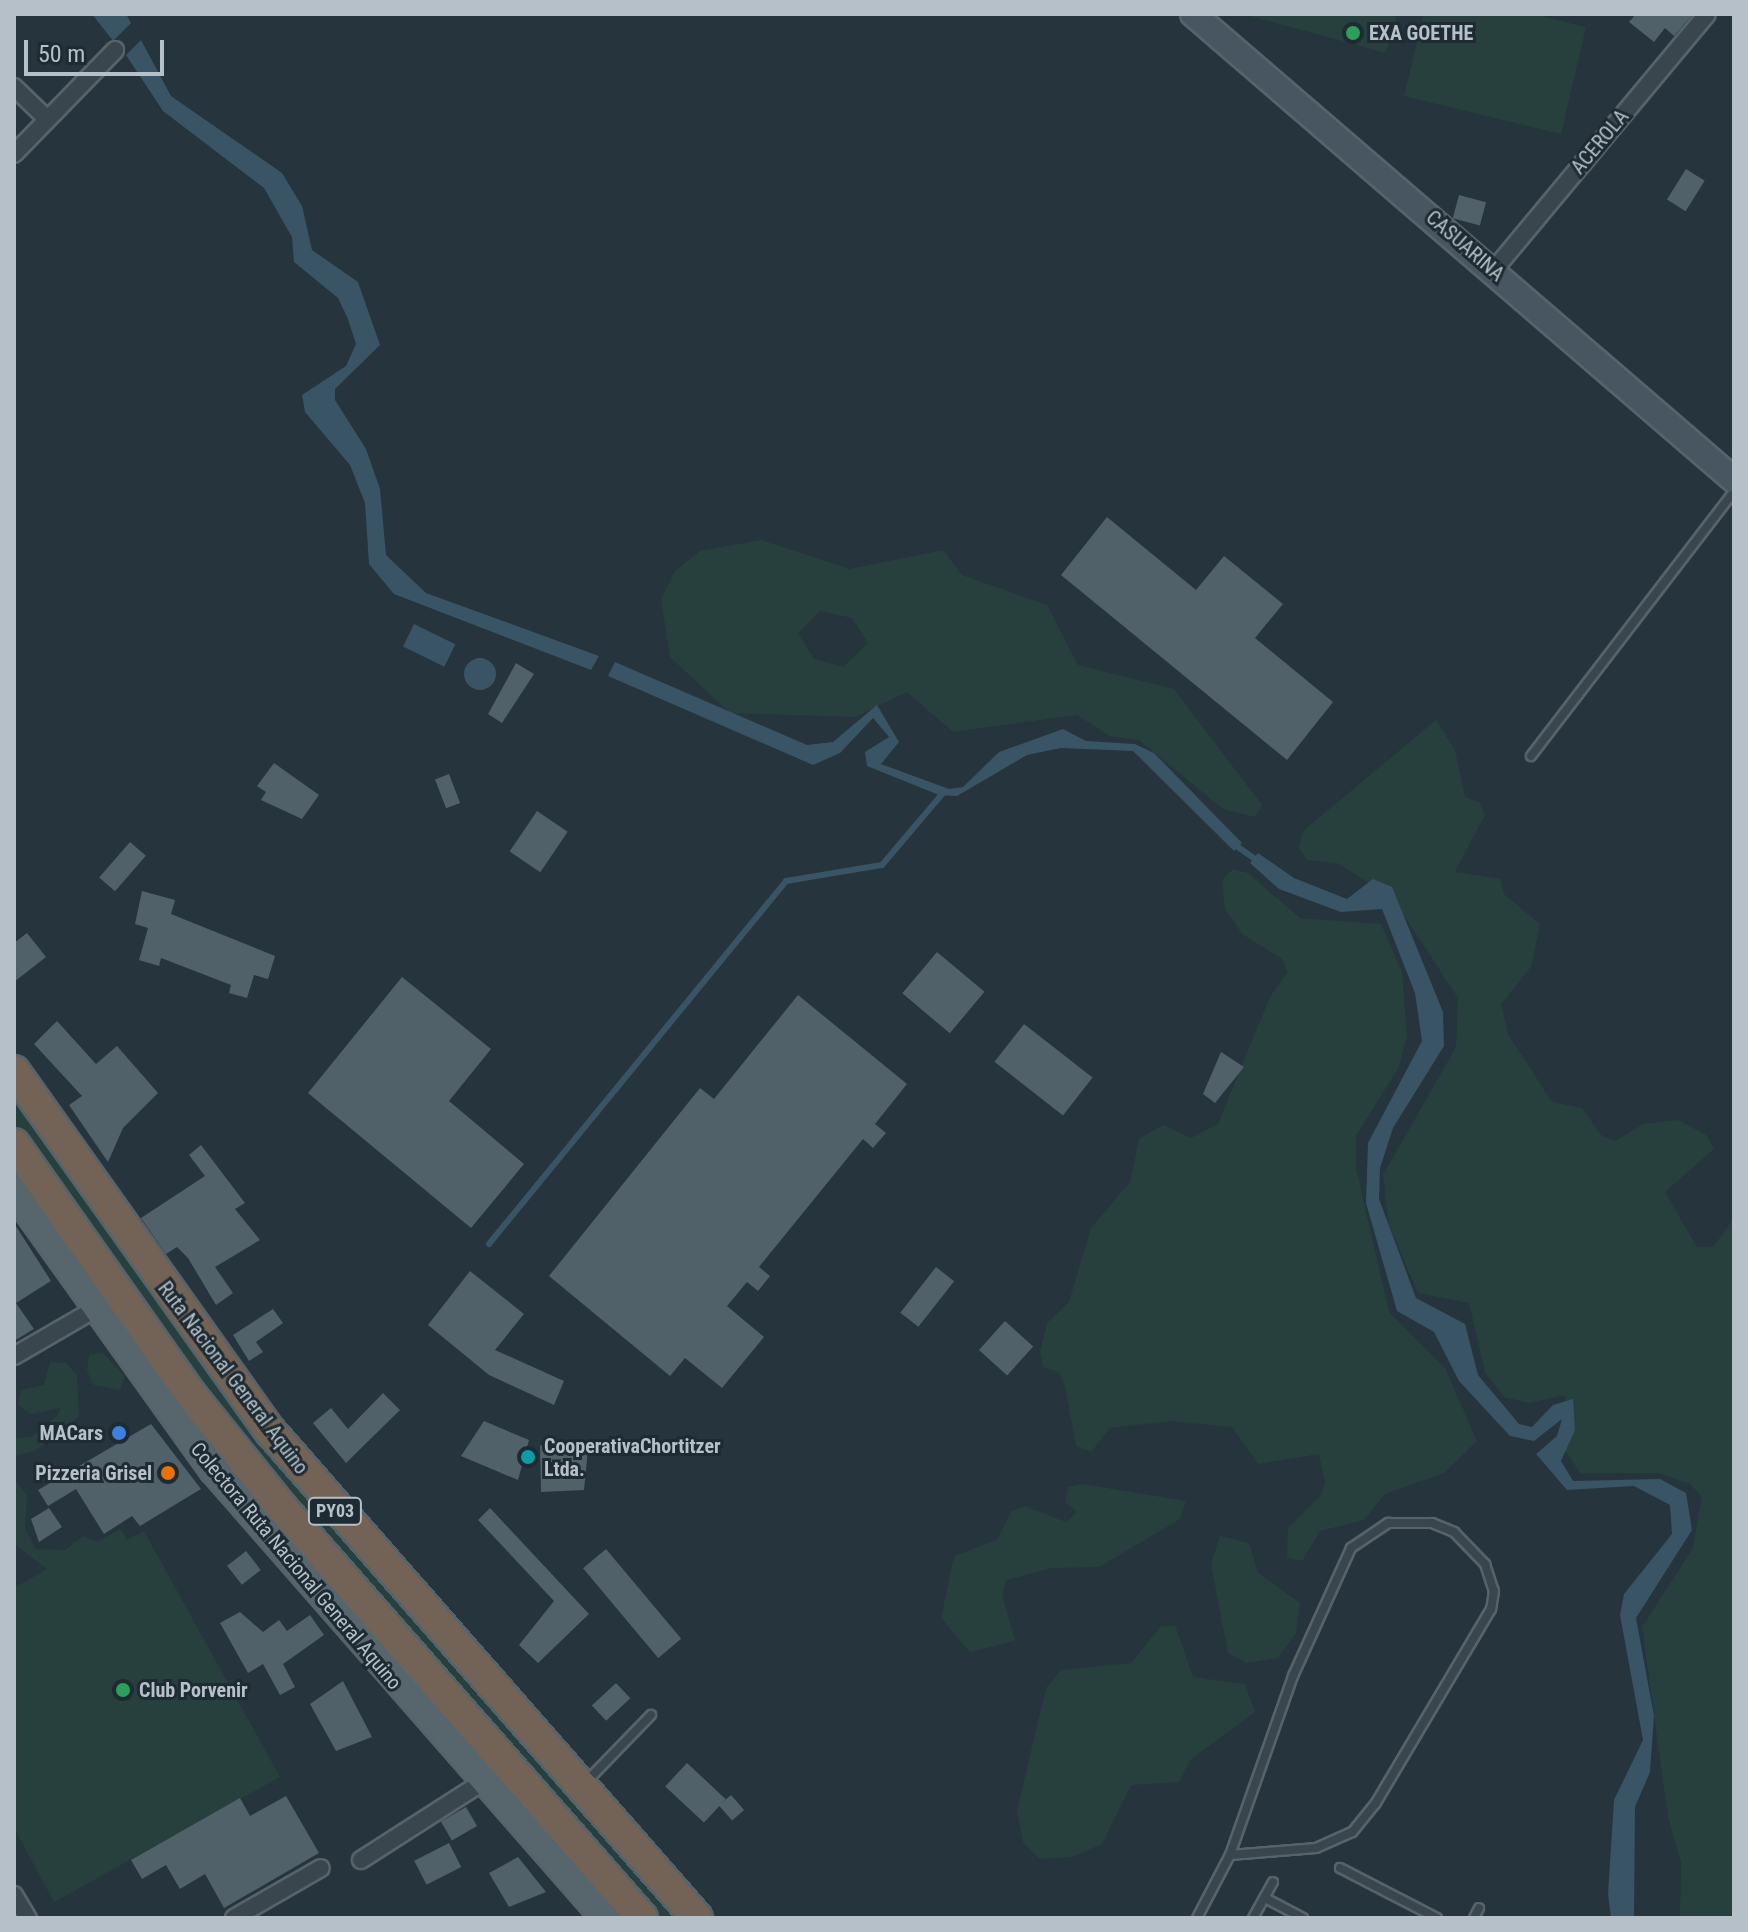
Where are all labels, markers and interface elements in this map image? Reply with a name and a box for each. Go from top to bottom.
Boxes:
place label: EXA GOETHE [1369,21,1473,45]
scale bar [28,24,168,74]
marker: EXA GOETHE [1344,24,1362,42]
text: 50 m [38,40,85,68]
street label: ACEROLA [1566,105,1634,179]
street label: CASUARINA [1421,206,1509,286]
street label: Ruta Nacional General Aquino [153,1277,313,1479]
place label: MACars [39,1421,103,1445]
marker: MACars [110,1424,128,1442]
place label: CooperativaChortitzer Ltda. [544,1434,721,1481]
street label: Colectora Ruta Nacional General Aquino [186,1438,406,1694]
marker: CooperativaChortitzer Ltda. [519,1448,537,1466]
place label: Pizzeria Grisel [35,1461,152,1485]
marker: Pizzeria Grisel [159,1464,177,1482]
road number: PY03 [307,1497,363,1525]
place label: Club Porvenir [139,1678,248,1702]
marker: Club Porvenir [114,1681,132,1699]

